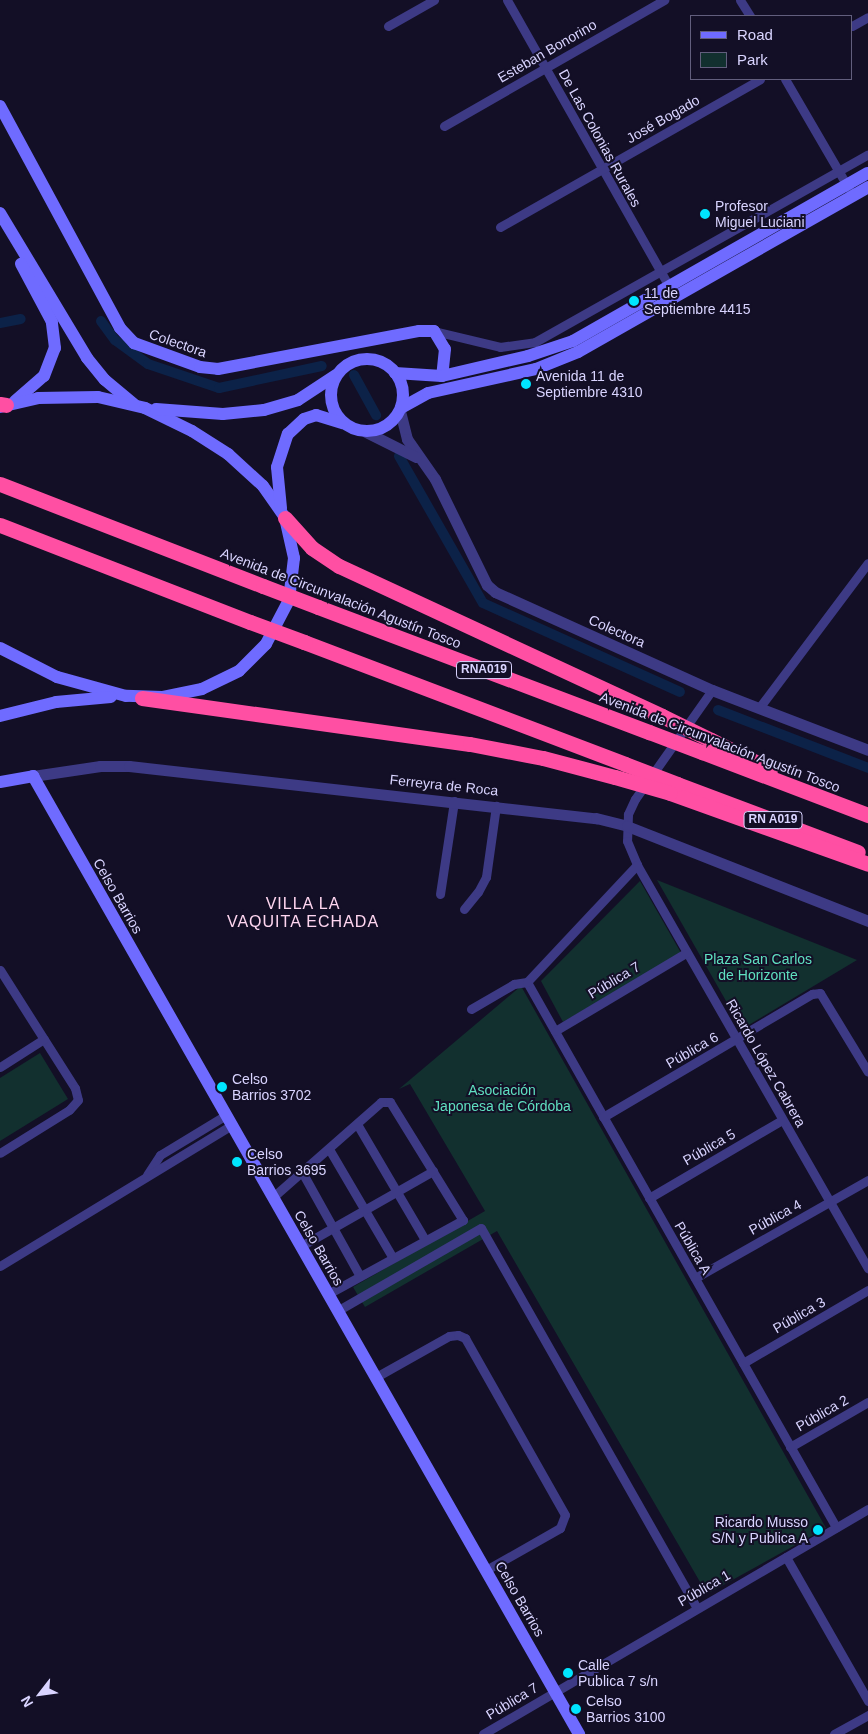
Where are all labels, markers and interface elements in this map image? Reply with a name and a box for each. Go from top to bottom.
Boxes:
legend [690,15,853,80]
street label: Esteban Bonorino [495,16,599,86]
text: Road [737,26,773,43]
text: Park [737,51,768,68]
street label: De Las Colonias Rurales [555,66,645,210]
street label: José Bogado [623,91,703,147]
place label: Profesor Miguel Luciani [715,198,804,230]
marker: Profesor Miguel Luciani [699,208,711,220]
place label: 11 de Septiembre 4415 [644,285,751,318]
marker: 11 de Septiembre 4415 [628,295,640,307]
street label: Colectora [147,325,209,361]
place label: Avenida 11 de Septiembre 4310 [536,368,643,401]
marker: Avenida 11 de Septiembre 4310 [520,378,532,390]
street label: Avenida de Circunvalación Agustín Tosco [218,544,464,652]
street label: Colectora [586,611,648,651]
road number: RNA019 [455,660,513,680]
street label: Avenida de Circunvalación Agustín Tosco [597,688,843,796]
street label: Ferreyra de Roca [389,771,499,799]
road number: RN A019 [743,810,803,830]
street label: Celso Barrios [90,855,146,937]
district label: VILLA LA VAQUITA ECHADA [225,894,381,932]
park label: Plaza San Carlos de Horizonte [704,951,812,984]
street label: Pública 7 [585,958,643,1002]
street label: Ricardo López Cabrera [723,996,809,1130]
street label: Pública 6 [663,1028,721,1072]
place label: Celso Barrios 3702 [232,1071,311,1104]
marker: Celso Barrios 3702 [216,1081,228,1093]
park label: Asociación Japonesa de Córdoba [433,1082,571,1114]
street label: Pública 5 [680,1125,738,1169]
place label: Celso Barrios 3695 [247,1146,326,1178]
marker: Celso Barrios 3695 [231,1156,243,1168]
street label: Pública 4 [746,1196,804,1238]
street label: Celso Barrios [291,1207,347,1289]
street label: Pública A [671,1218,715,1278]
street label: Pública 3 [770,1293,828,1337]
street label: Pública 2 [793,1391,851,1435]
place label: Ricardo Musso S/N y Publica A [711,1514,808,1546]
marker: Ricardo Musso S/N y Publica A [812,1524,824,1536]
street label: Celso Barrios [492,1558,548,1640]
street label: Pública 1 [675,1566,733,1610]
place label: Calle Publica 7 s/n [578,1657,658,1690]
marker: Calle Publica 7 s/n [562,1667,574,1679]
north arrow [15,1669,65,1719]
street label: Pública 7 [483,1679,541,1723]
text: N [18,1693,36,1710]
place label: Celso Barrios 3100 [586,1693,665,1725]
marker: Celso Barrios 3100 [570,1703,582,1715]

